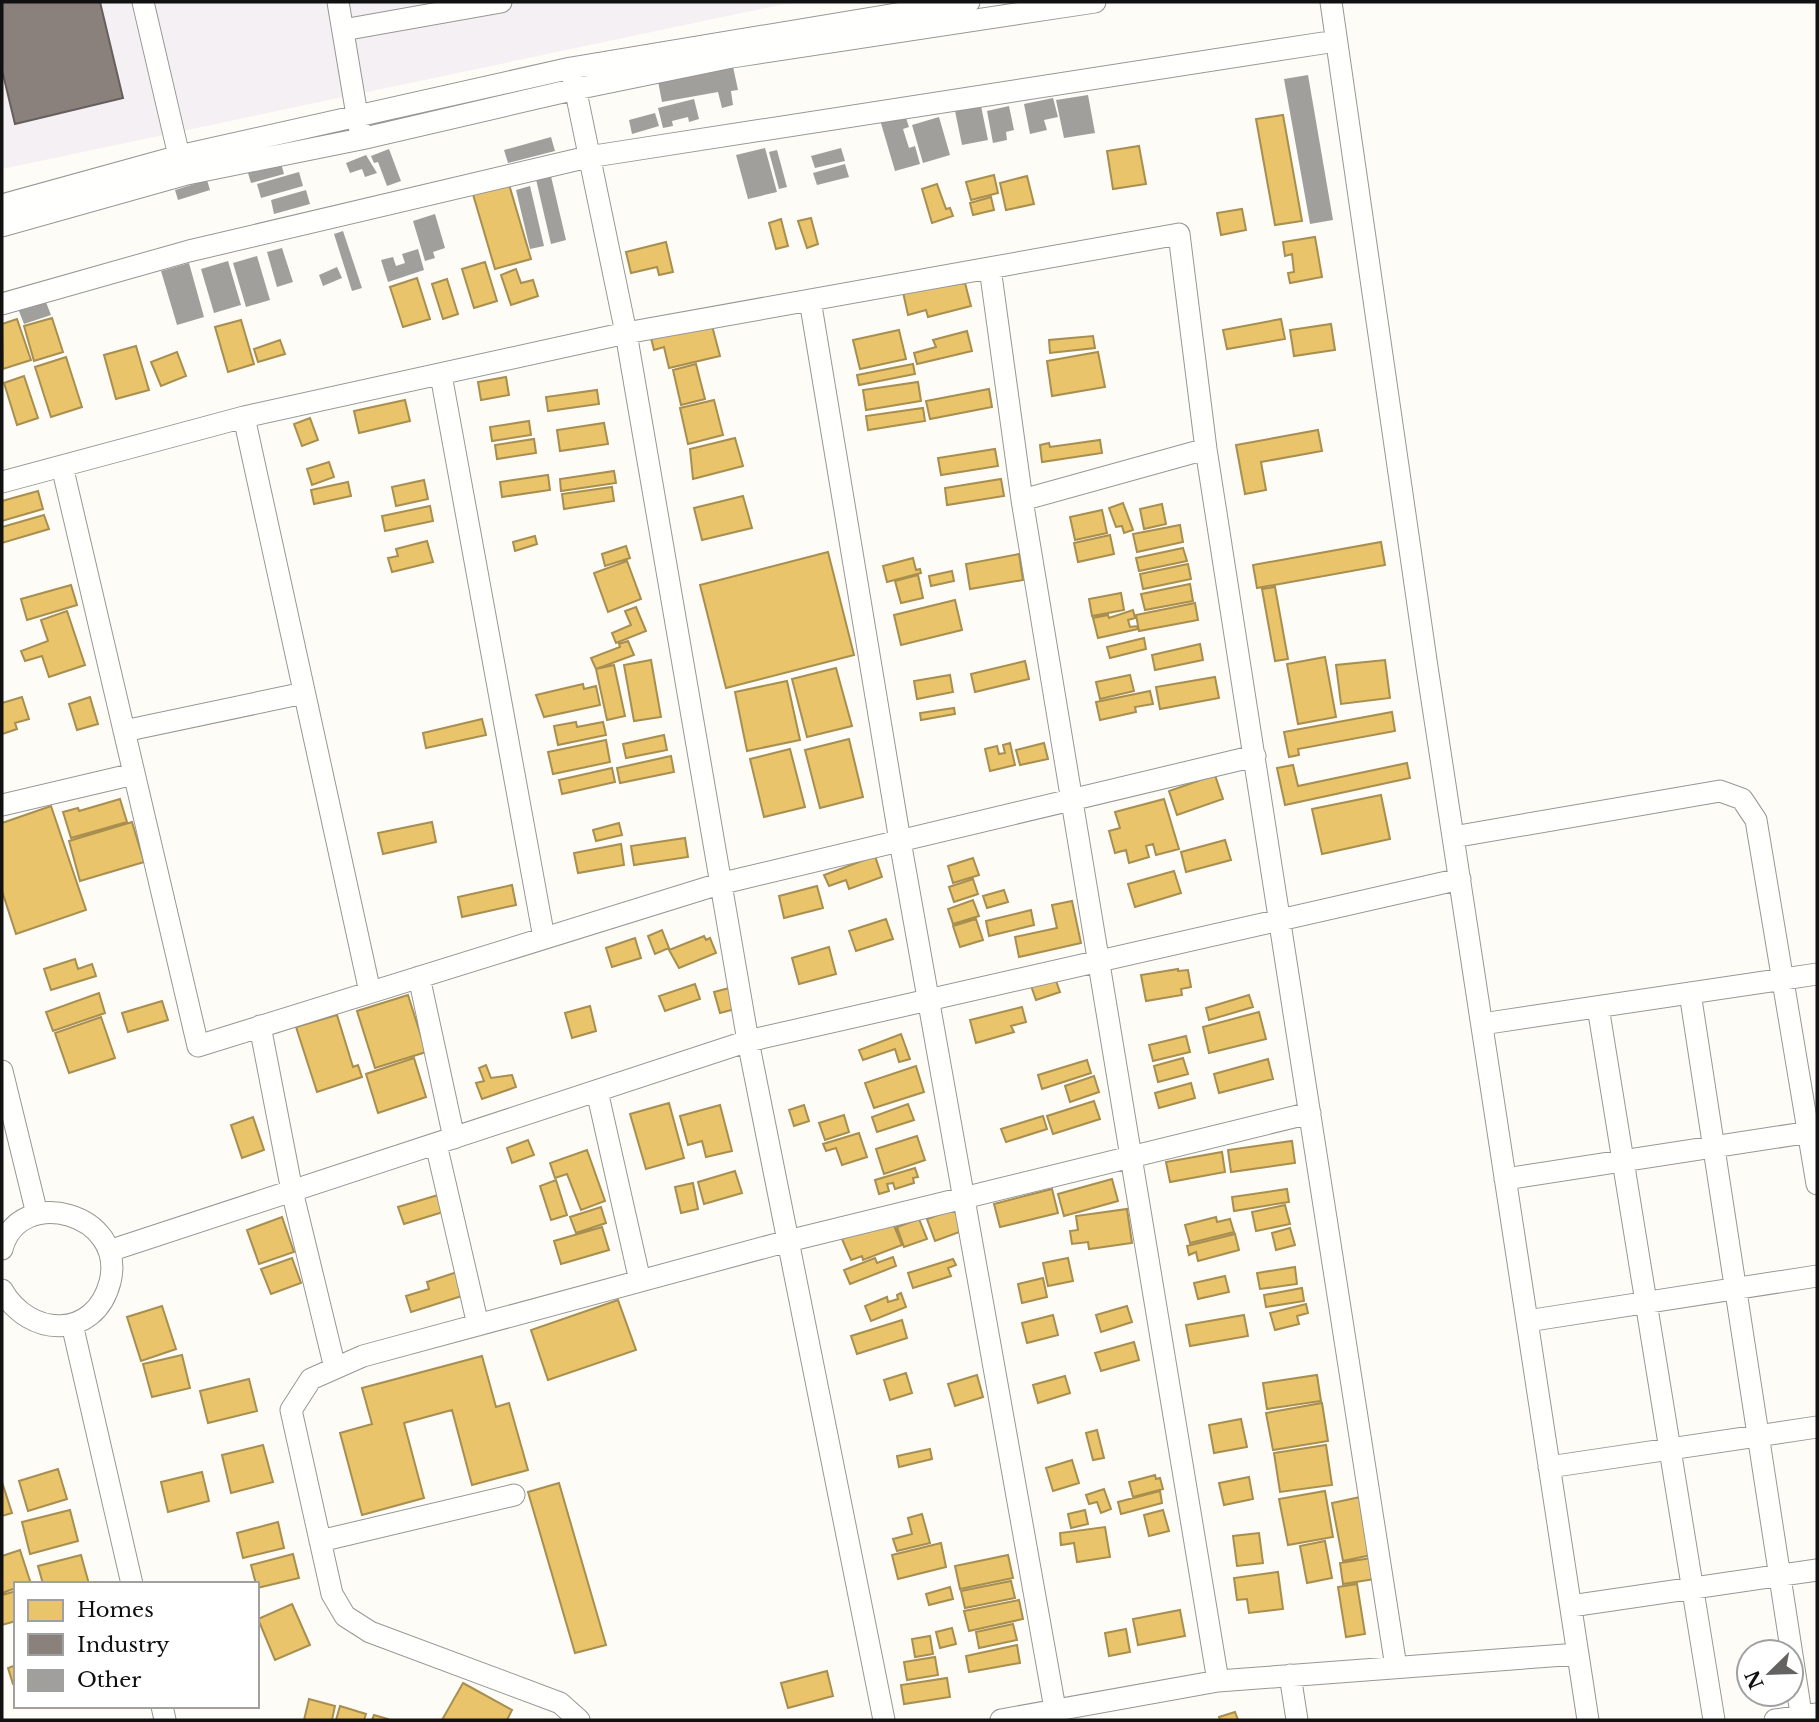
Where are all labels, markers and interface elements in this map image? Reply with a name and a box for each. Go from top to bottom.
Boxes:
legend [14,1582,259,1708]
text: Homes [77,1597,154,1623]
text: Industry [77,1632,170,1658]
north arrow [1735,1638,1805,1708]
text: Other [77,1667,141,1693]
text: N [1741,1667,1769,1692]

